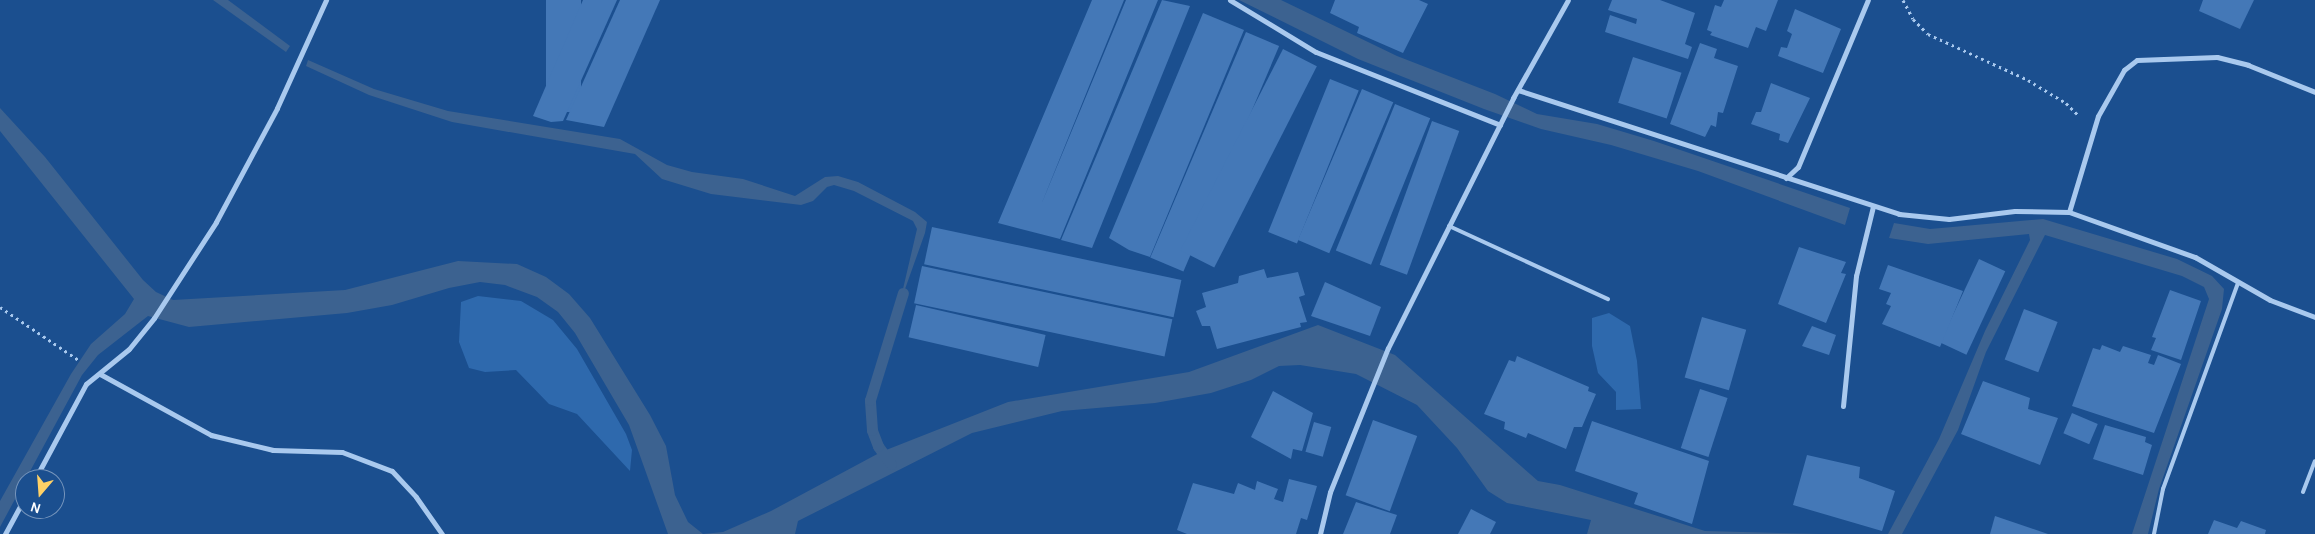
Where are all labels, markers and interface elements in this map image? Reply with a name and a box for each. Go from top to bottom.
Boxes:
north arrow [15,469,65,519]
text: N [28,498,43,517]

